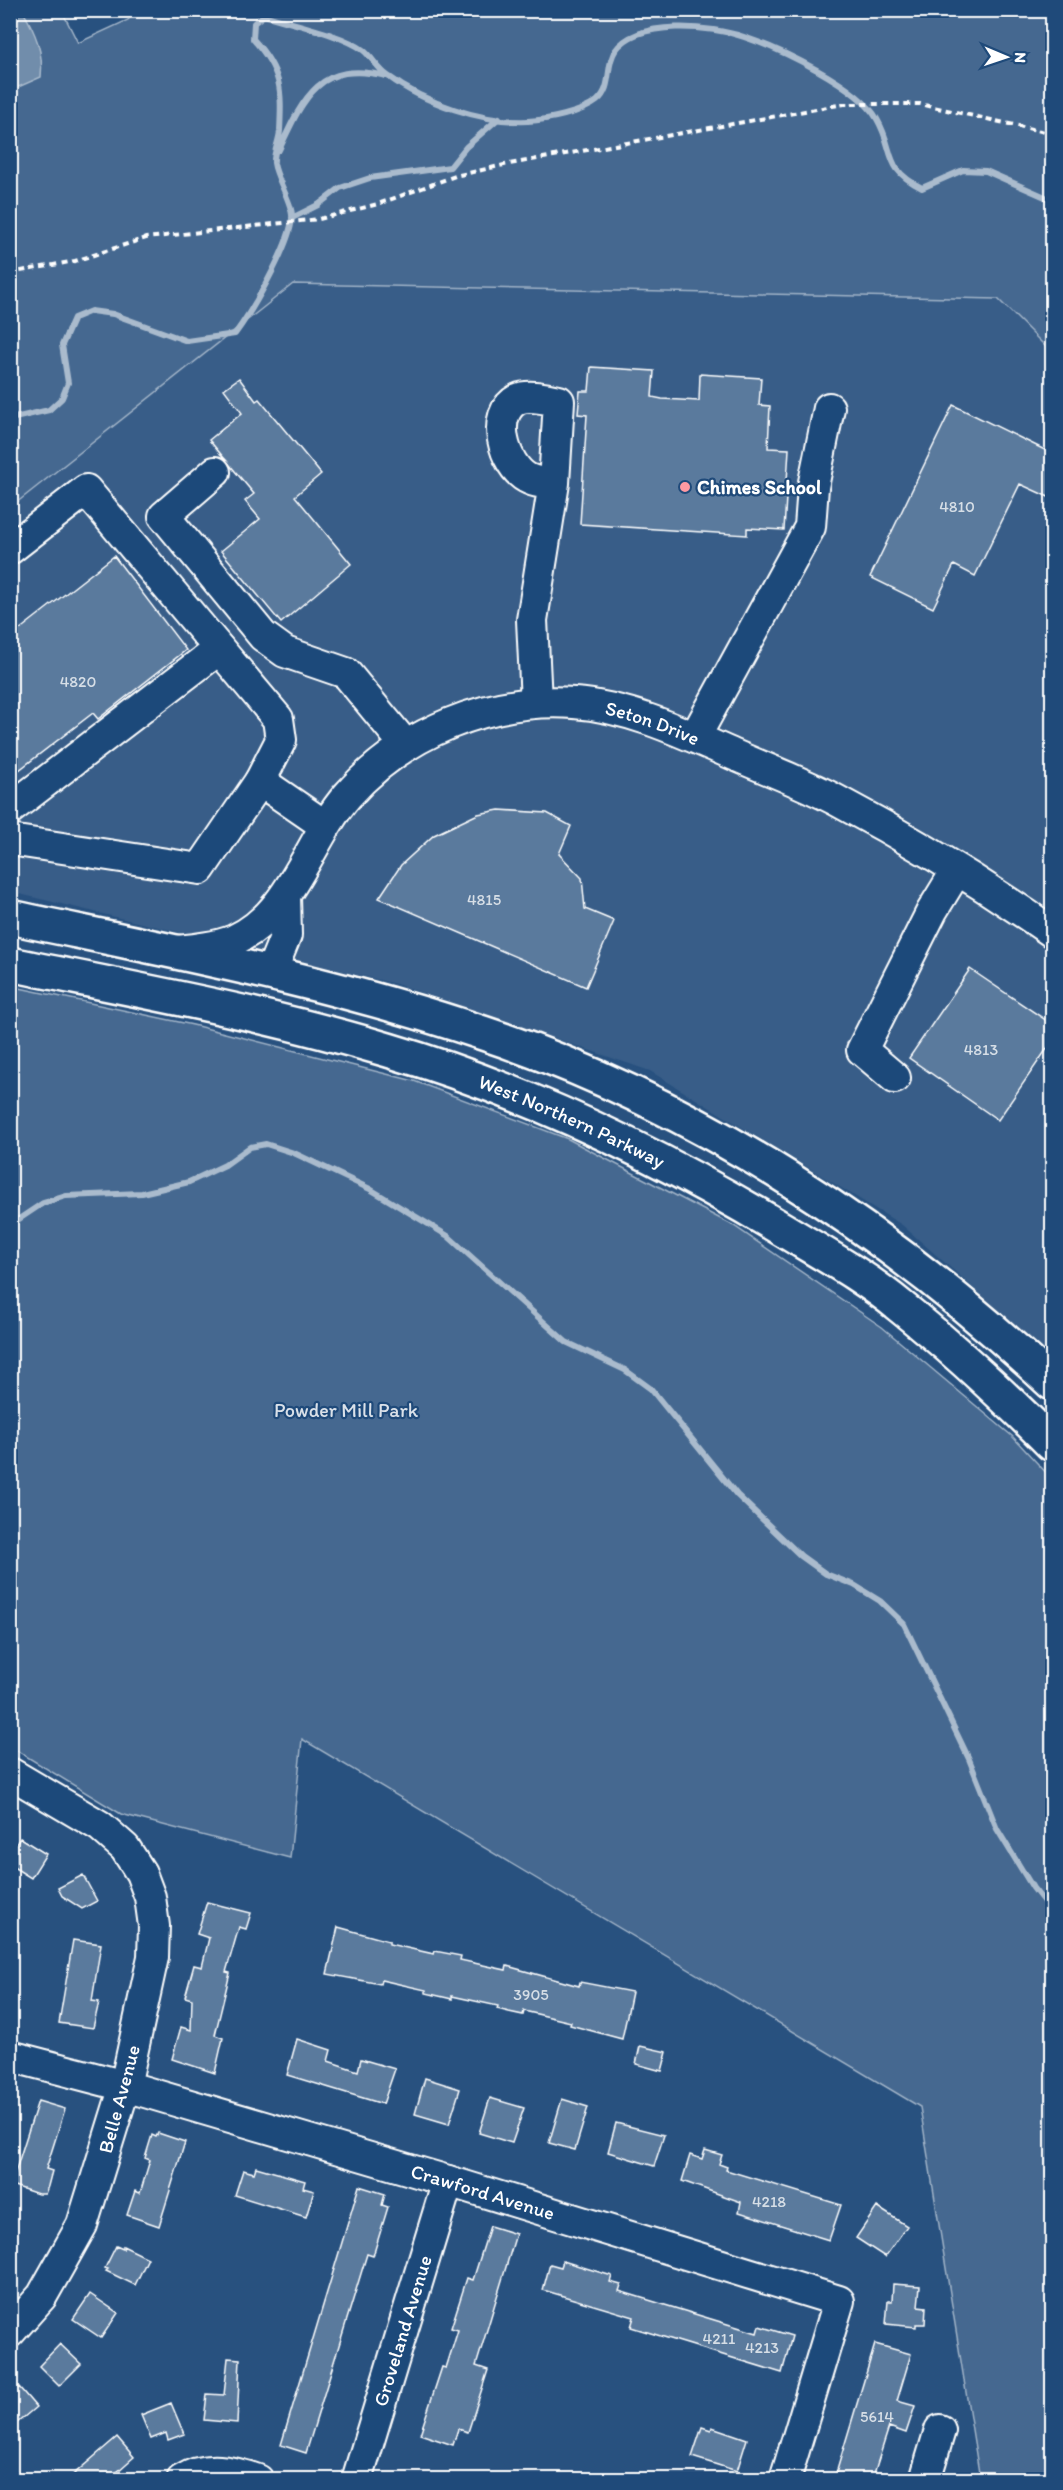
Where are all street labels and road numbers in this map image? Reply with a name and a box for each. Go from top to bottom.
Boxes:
street label: Seton Drive [603,696,703,750]
street label: West Northern Parkway [475,1069,669,1174]
street label: Belle Avenue [93,2042,145,2156]
street label: Crawford Avenue [408,2159,558,2225]
street label: Groveland Avenue [368,2252,437,2409]

